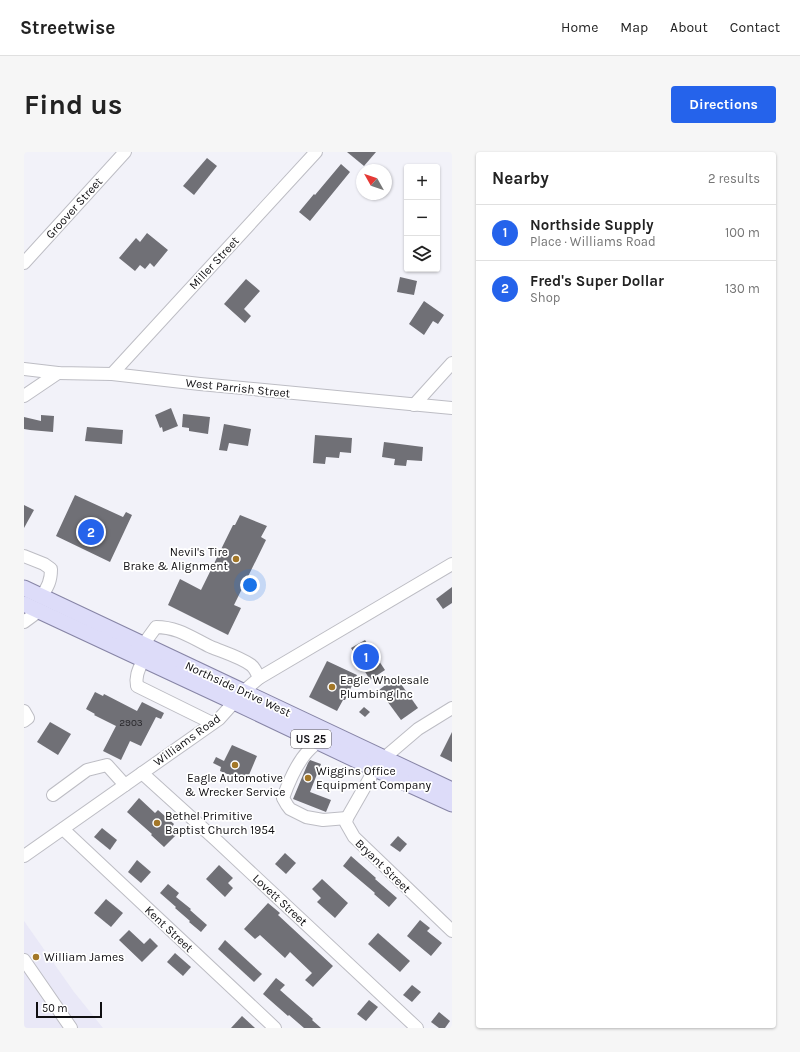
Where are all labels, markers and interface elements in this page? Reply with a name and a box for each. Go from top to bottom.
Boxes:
text: Streetwise [20,17,115,39]
text: Home [561,19,598,36]
text: Map [620,19,648,36]
text: About [670,19,708,36]
text: Contact [730,19,780,36]
button: Directions [671,86,776,123]
text: Find us [24,88,123,121]
north arrow [356,164,392,200]
map controls [404,164,440,272]
button: + [404,164,440,200]
text: Nearby [492,168,549,188]
text: 2 results [708,171,760,186]
street label: Groover Street [43,174,105,241]
button: − [404,200,440,236]
text: Northside Supply [530,216,654,234]
text: 1 [503,225,507,240]
text: 100 m [725,225,760,240]
street label: Miller Street [186,233,242,292]
text: Place · Williams Road [530,234,656,249]
button: layers [404,236,440,272]
text: Fred's Super Dollar [530,272,664,290]
text: 2 [501,281,509,296]
text: 130 m [725,281,760,296]
text: Shop [530,290,560,305]
street label: West Parrish Street [185,376,291,401]
pin: 2 [78,517,104,547]
place label: Nevil's Tire Brake & Alignment [123,545,228,573]
marker: Nevil's Tire Brake & Alignment [231,554,241,564]
your location [240,575,260,595]
pin: 1 [353,642,379,672]
street label: Northside Drive West [183,658,294,720]
place label: Eagle Wholesale Plumbing Inc [340,673,429,701]
marker: Eagle Wholesale Plumbing Inc [327,682,337,692]
street label: Williams Road [151,711,223,769]
house number: 2903 [119,717,143,729]
road number: US 25 [291,730,331,748]
marker: Eagle Automotive & Wrecker Service [230,760,240,770]
place label: Wiggins Office Equipment Company [316,764,432,792]
place label: Eagle Automotive & Wrecker Service [185,771,285,799]
marker: Wiggins Office Equipment Company [303,773,313,783]
place label: Bethel Primitive Baptist Church 1954 [165,809,275,837]
marker: Bethel Primitive Baptist Church 1954 [152,818,162,828]
street label: Bryant Street [352,836,414,896]
street label: Lovett Street [250,871,310,929]
street label: Kent Street [142,903,196,955]
place label: William James [44,950,124,964]
marker: William James [31,952,41,962]
scale bar [36,1000,102,1019]
text: 50 m [42,1002,68,1015]

